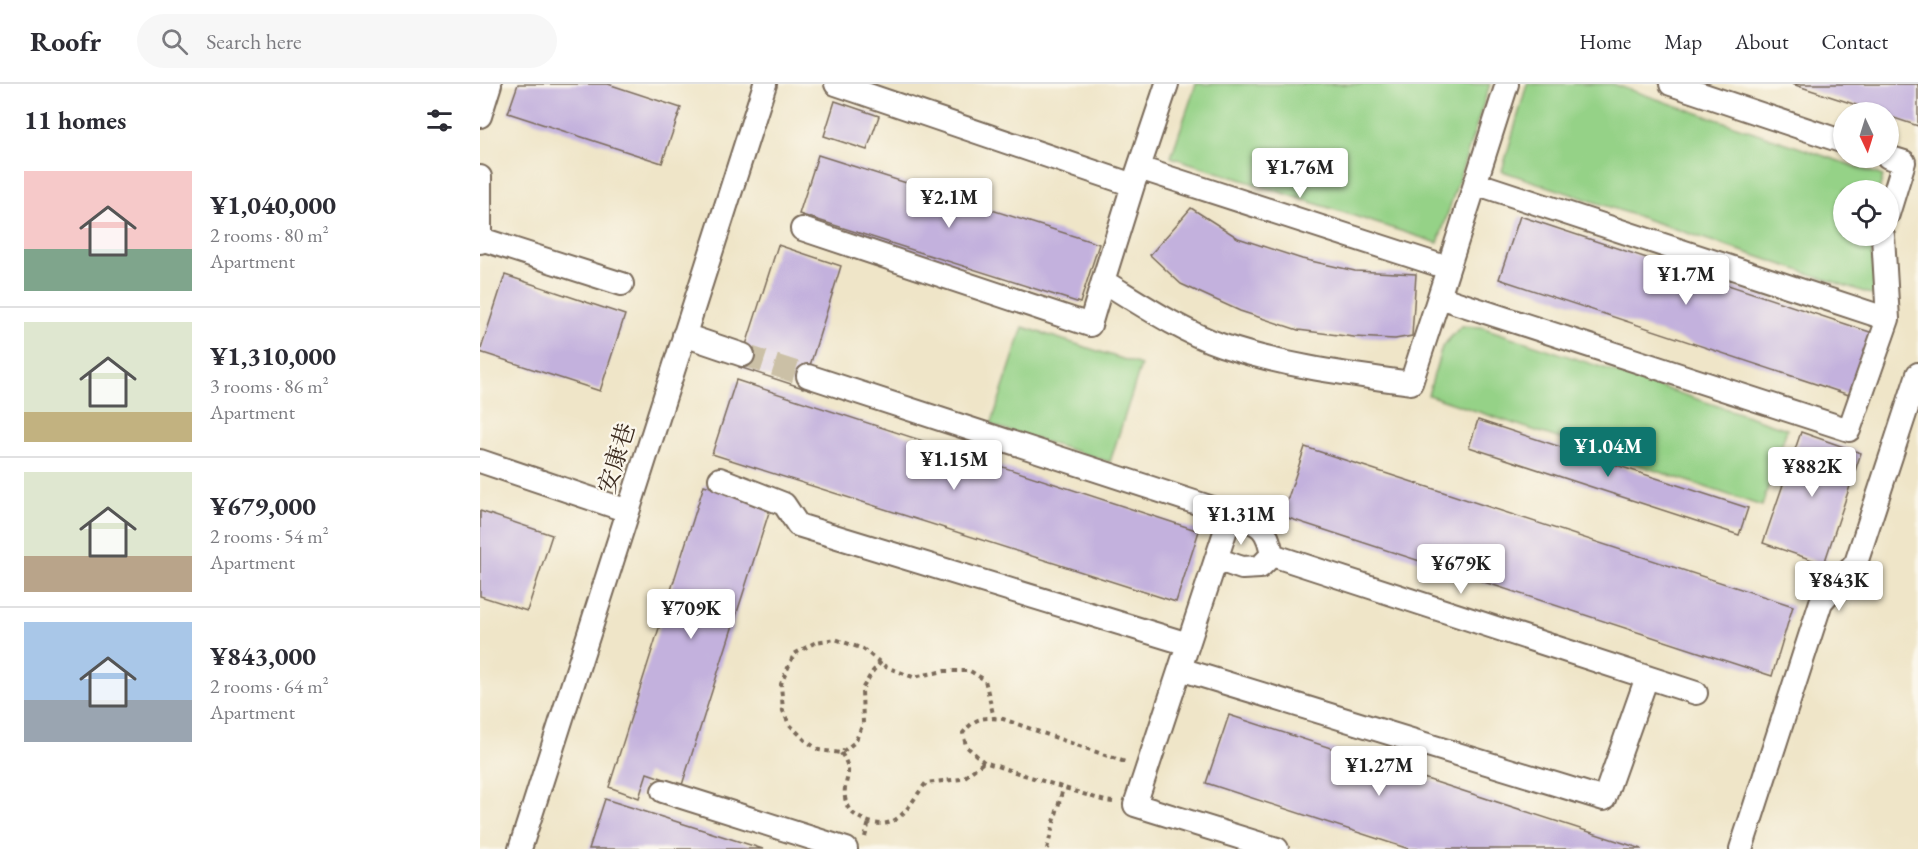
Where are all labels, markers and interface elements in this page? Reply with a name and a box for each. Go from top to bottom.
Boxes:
search box [137,14,557,68]
text: Roofr [30,23,101,59]
icon: search [158,25,191,58]
text: Search here [206,27,302,56]
text: Home [1579,28,1631,55]
text: Map [1664,28,1702,55]
text: About [1735,28,1788,55]
text: Contact [1821,28,1888,55]
north arrow [1833,102,1899,168]
map controls [1833,102,1899,246]
text: 11 homes [24,103,126,137]
icon: filters [423,104,456,137]
pin: ¥1.76M [1251,148,1349,199]
text: ¥1.76M [1266,154,1334,180]
pin: ¥2.1M [907,178,991,229]
button: locate [1833,180,1899,246]
text: ¥2.1M [920,184,978,210]
text: ¥1,040,000 [210,188,336,222]
icon: home [72,195,144,267]
text: 2 rooms · 80 m² [210,222,329,248]
text: Apartment [210,248,295,274]
pin: ¥1.7M [1644,255,1728,306]
text: ¥1.7M [1657,261,1715,287]
text: ¥1,310,000 [210,339,336,373]
icon: home [72,346,144,418]
text: 3 rooms · 86 m² [210,373,329,399]
text: Apartment [210,399,295,425]
street label: 安康巷 [591,419,641,497]
pin: ¥1.04M [1559,427,1657,478]
text: ¥1.04M [1574,433,1642,459]
pin: ¥1.15M [905,440,1003,491]
text: ¥1.15M [920,446,988,472]
pin: ¥882K [1770,447,1854,498]
text: ¥882K [1782,453,1842,479]
text: ¥679,000 [210,489,316,523]
pin: ¥1.31M [1192,495,1290,546]
icon: home [72,496,144,568]
text: ¥1.31M [1207,501,1275,527]
text: 2 rooms · 54 m² [210,523,329,549]
pin: ¥679K [1419,544,1503,595]
text: Apartment [210,549,295,575]
text: ¥679K [1431,550,1491,576]
pin: ¥843K [1797,561,1881,612]
text: ¥843K [1809,567,1869,593]
pin: ¥709K [649,589,733,640]
text: ¥709K [661,595,721,621]
text: ¥843,000 [210,639,316,673]
icon: home [72,646,144,718]
text: 2 rooms · 64 m² [210,673,329,699]
text: Apartment [210,699,295,725]
pin: ¥1.27M [1330,746,1428,797]
text: ¥1.27M [1345,752,1413,778]

